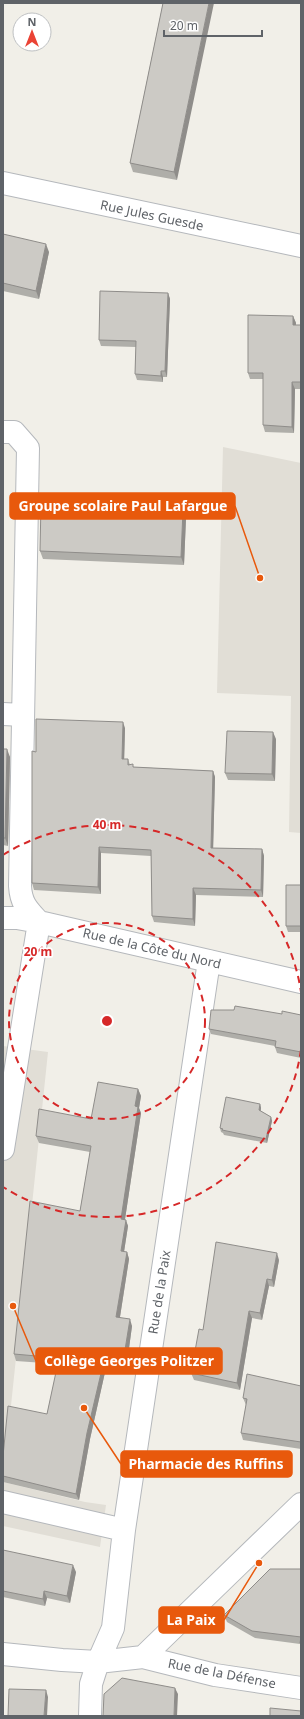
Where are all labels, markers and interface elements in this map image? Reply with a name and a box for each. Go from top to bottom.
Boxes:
north arrow [12,12,52,52]
scale bar [164,12,262,38]
text: N [28,14,36,29]
text: 20 m [170,17,198,34]
street label: Rue Jules Guesde [99,195,205,235]
callout: Groupe scolaire Paul Lafargue [10,493,235,519]
text: Groupe scolaire Paul Lafargue [19,496,227,515]
text: 40 m [93,816,121,833]
street label: Rue de la Côte du Nord [81,923,223,973]
text: 20 m [24,943,52,960]
centre of rings [100,1014,114,1028]
street label: Rue de la Paix [143,1249,175,1335]
callout: Collège Georges Politzer [36,1348,222,1374]
text: Collège Georges Politzer [44,1351,215,1370]
callout: Pharmacie des Ruffins [121,1451,292,1477]
text: Pharmacie des Ruffins [128,1454,284,1473]
callout: La Paix [159,1607,224,1633]
text: La Paix [166,1610,217,1629]
street label: Rue de la Défense [166,1654,278,1692]

